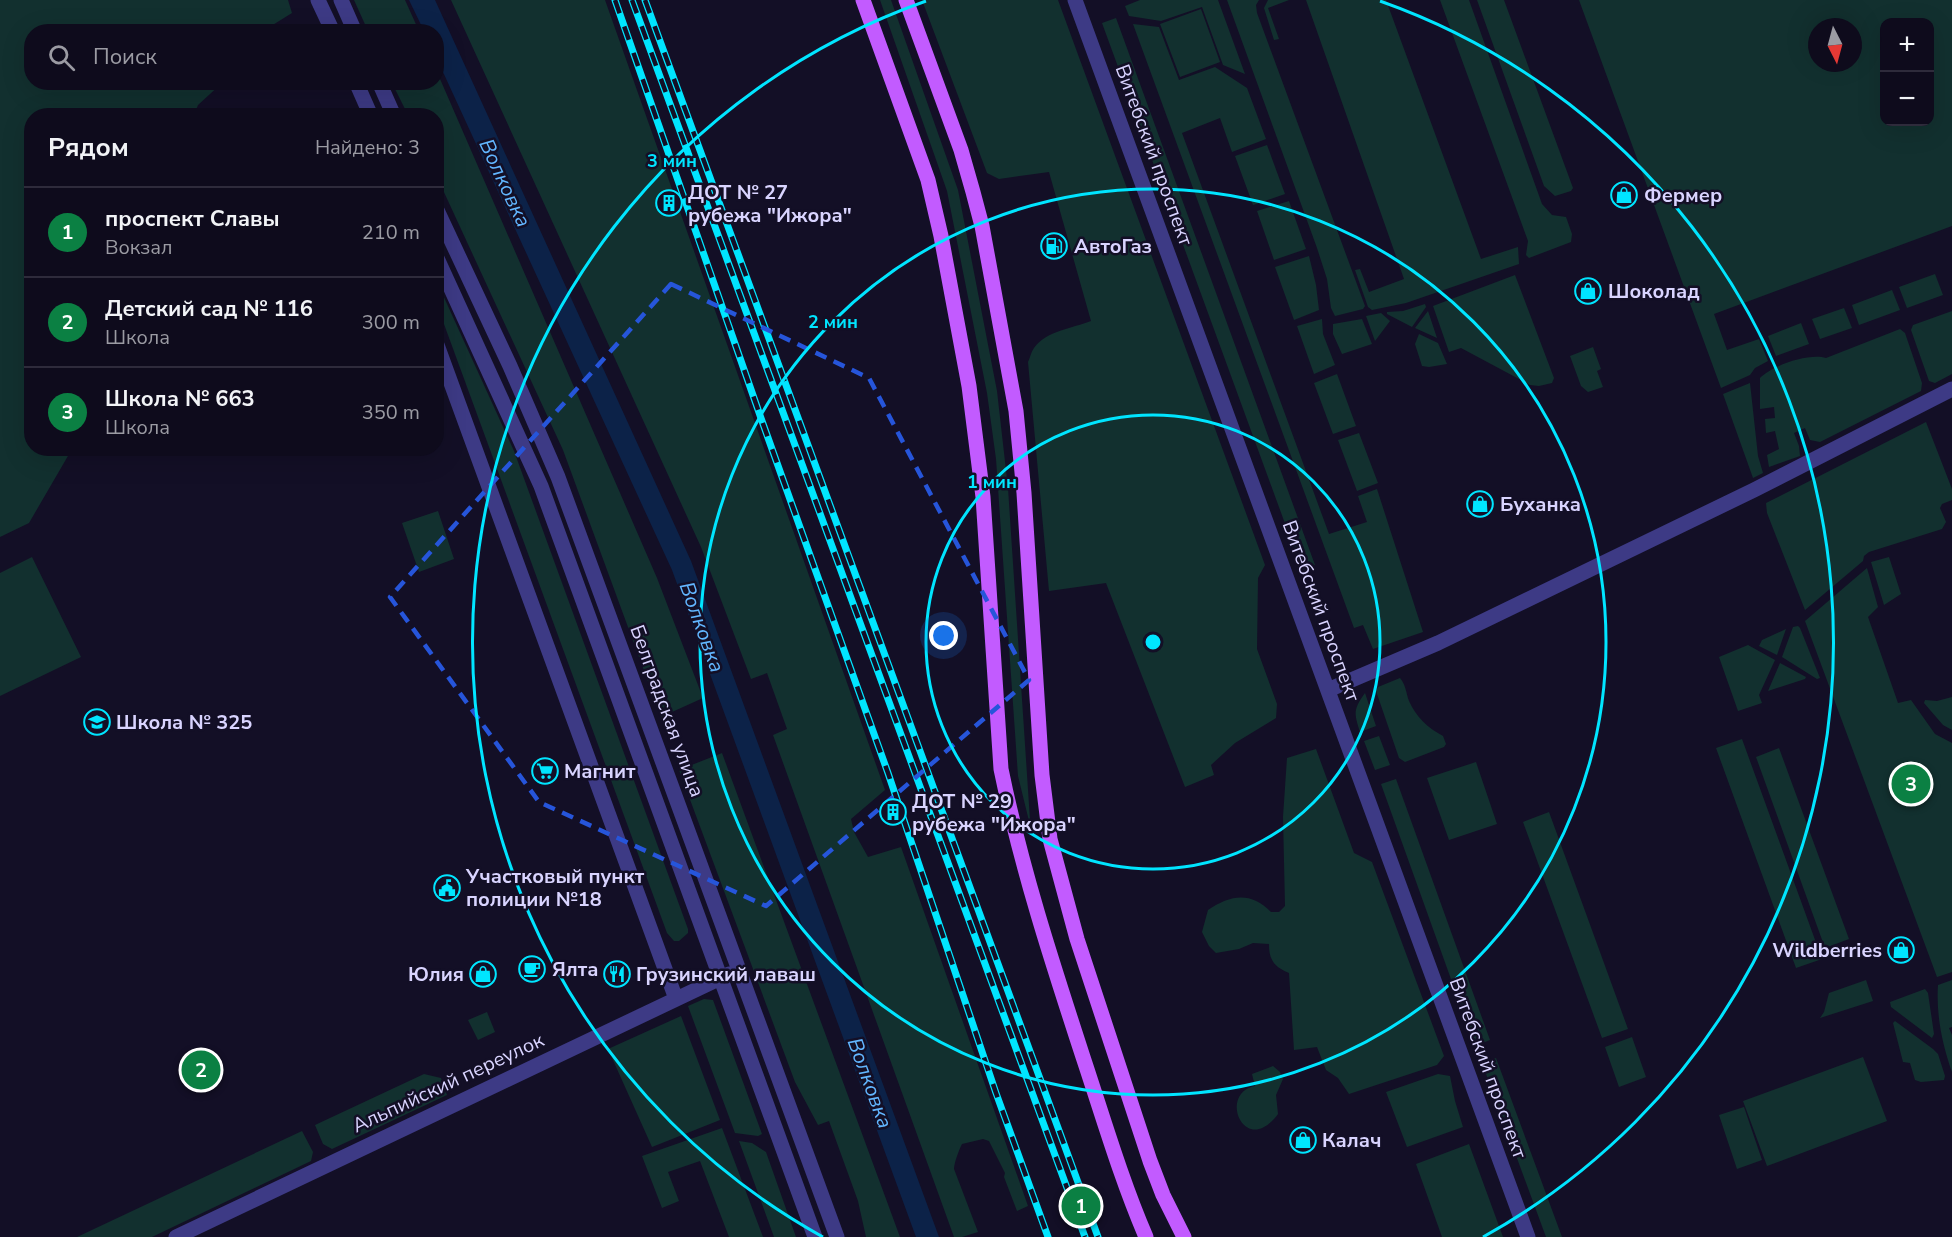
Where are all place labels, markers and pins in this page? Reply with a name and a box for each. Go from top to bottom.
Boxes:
place label: ДОТ № 27 рубежа "Ижора" [688,179,852,229]
shop icon: Фермер [1609,180,1639,210]
place label: Фермер [1644,182,1722,209]
building icon: ДОТ № 27 рубежа "Ижора" [654,188,684,218]
fuel station icon: АвтоГаз [1039,231,1069,261]
place label: АвтоГаз [1074,233,1152,260]
shop icon: Шоколад [1573,276,1603,306]
place label: Шоколад [1608,278,1700,305]
shop icon: Буханка [1465,489,1495,519]
place label: Буханка [1500,491,1581,518]
centre of rings [1143,632,1163,652]
school or university icon: Школа № 325 [82,707,112,737]
place label: Школа № 325 [116,709,252,736]
supermarket icon: Магнит [530,756,560,786]
place label: Магнит [564,758,636,785]
pin: 3 [1892,762,1930,806]
place label: ДОТ № 29 рубежа "Ижора" [912,788,1076,838]
building icon: ДОТ № 29 рубежа "Ижора" [878,797,908,827]
place label: Участковый пункт полиции №18 [465,863,645,913]
public building icon: Участковый пункт полиции №18 [432,873,462,903]
shop icon: Wildberries [1886,935,1916,965]
place label: Wildberries [1772,937,1882,964]
cafe icon: Ялта [517,954,547,984]
place label: Ялта [552,956,598,983]
shop icon: Юлия [468,959,498,989]
restaurant icon: Грузинский лаваш [602,959,632,989]
place label: Юлия [408,961,464,988]
place label: Грузинский лаваш [636,961,816,988]
pin: 2 [182,1048,220,1092]
shop icon: Калач [1288,1125,1318,1155]
place label: Калач [1322,1127,1381,1154]
pin: 1 [1062,1184,1100,1228]

